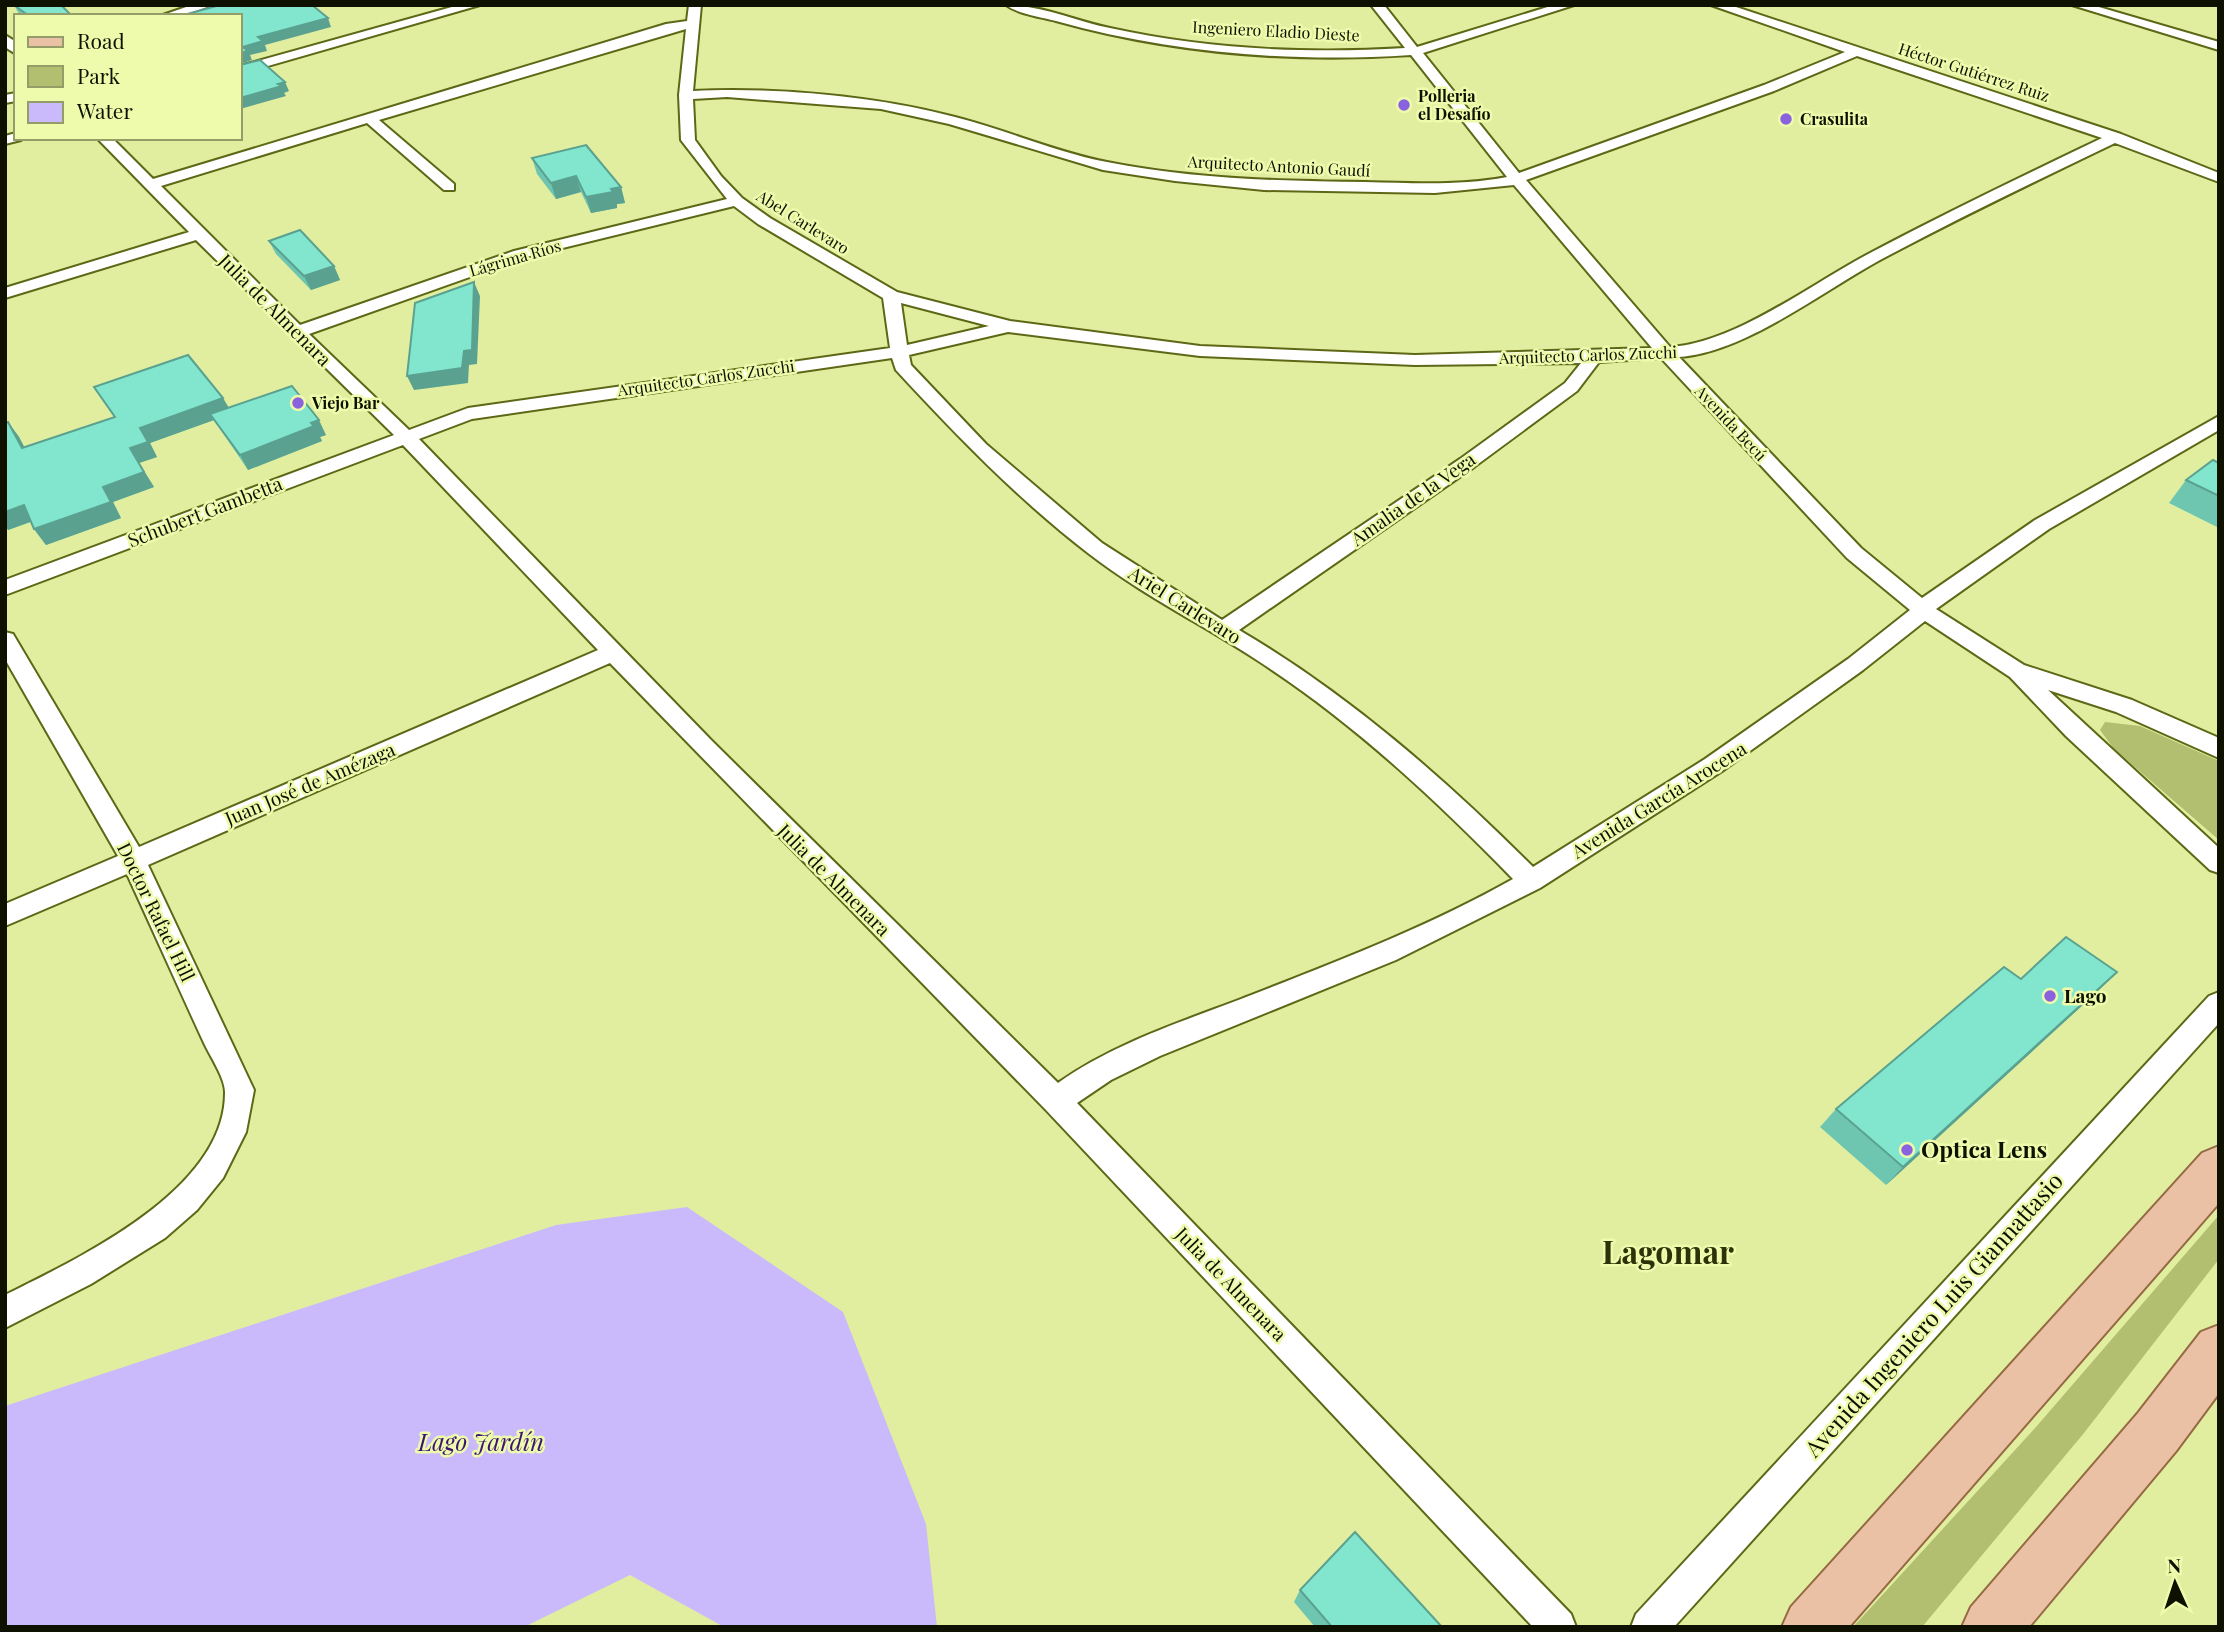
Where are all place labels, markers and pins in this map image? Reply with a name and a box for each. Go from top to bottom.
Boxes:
place label: Polleria el Desafío [1418,85,1491,124]
marker: Polleria el Desafío [1396,97,1412,113]
place label: Crasulita [1800,108,1869,129]
marker: Crasulita [1778,111,1794,127]
place label: Viejo Bar [311,392,380,413]
marker: Viejo Bar [290,395,306,411]
place label: Lago [2064,982,2107,1008]
marker: Lago [2042,988,2058,1004]
place label: Optica Lens [1921,1133,2047,1164]
marker: Optica Lens [1899,1142,1915,1158]

